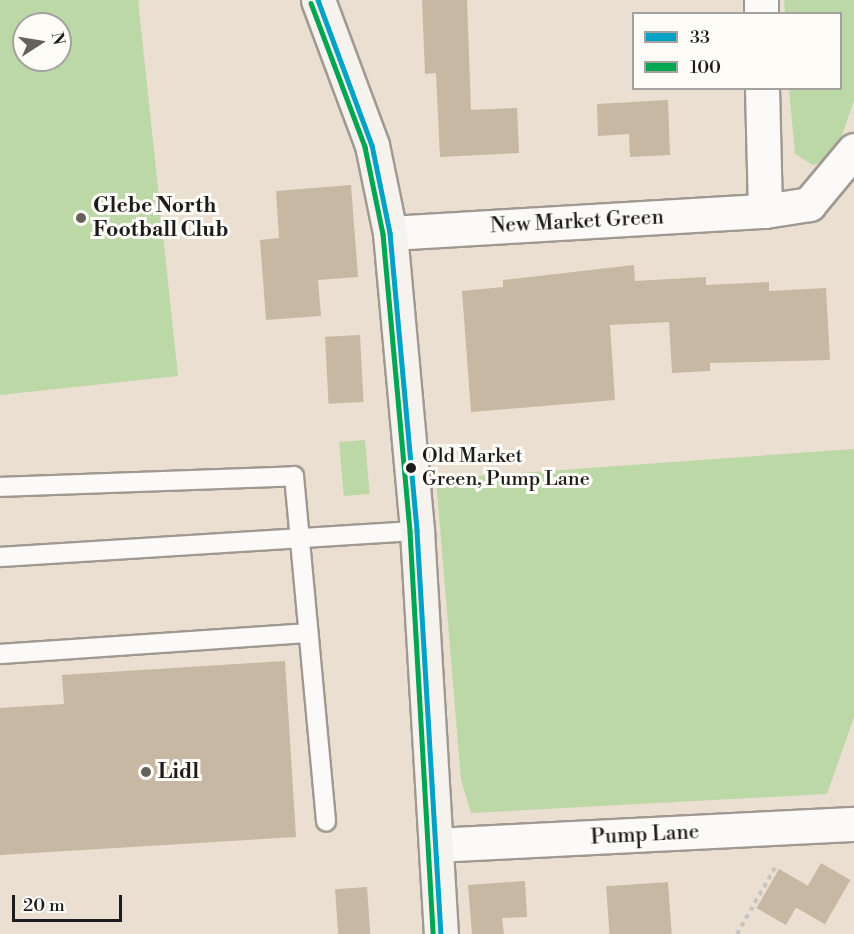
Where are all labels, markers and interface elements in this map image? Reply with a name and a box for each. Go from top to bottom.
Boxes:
north arrow [12,12,72,72]
legend [632,12,842,90]
text: 33 [690,26,710,49]
text: N [47,30,69,47]
text: 100 [690,56,721,79]
place label: Glebe North Football Club [93,193,228,243]
street label: New Market Green [489,205,665,239]
marker: Glebe North Football Club [74,211,88,225]
place label: Old Market Green, Pump Lane [422,444,590,491]
marker: Old Market Green, Pump Lane [405,462,417,474]
place label: Lidl [158,759,199,785]
marker: Lidl [139,765,153,779]
street label: Pump Lane [590,820,700,850]
scale bar [15,883,124,921]
text: 20 m [23,894,65,917]

